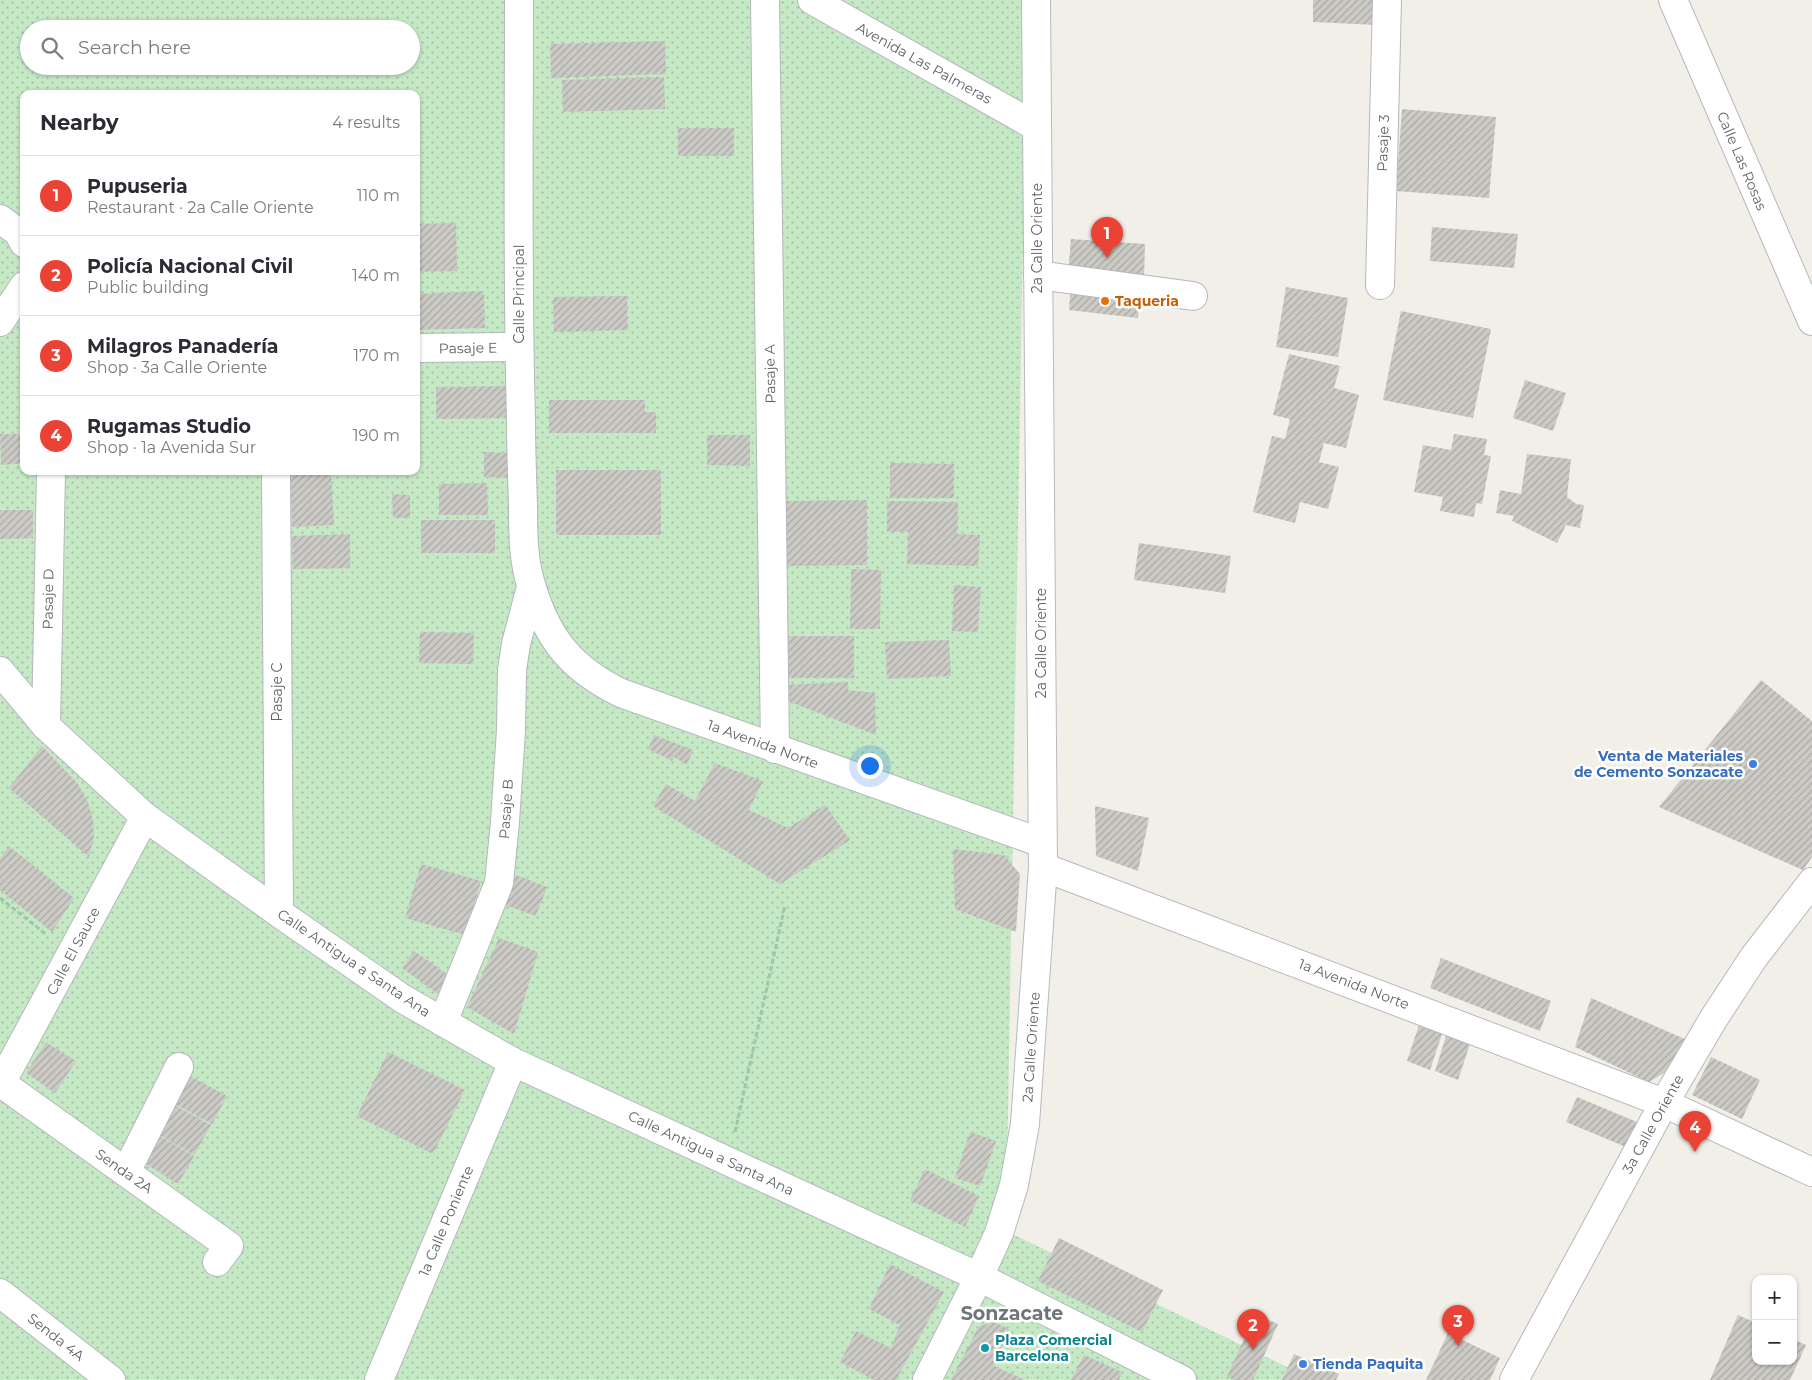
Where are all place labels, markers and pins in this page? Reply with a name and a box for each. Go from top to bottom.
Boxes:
pin: 1 [1091,217,1123,258]
place label: Taqueria [1115,292,1179,310]
marker: Taqueria [1099,295,1111,307]
place label: Venta de Materiales de Cemento Sonzacate [1574,747,1744,781]
marker: Venta de Materiales de Cemento Sonzacate [1747,758,1759,770]
pin: 4 [1679,1111,1711,1152]
pin: 3 [1442,1305,1474,1346]
pin: 2 [1237,1309,1269,1350]
place label: Plaza Comercial Barcelona [995,1331,1112,1365]
marker: Plaza Comercial Barcelona [979,1342,991,1354]
place label: Tienda Paquita [1313,1355,1423,1373]
marker: Tienda Paquita [1297,1358,1309,1370]

